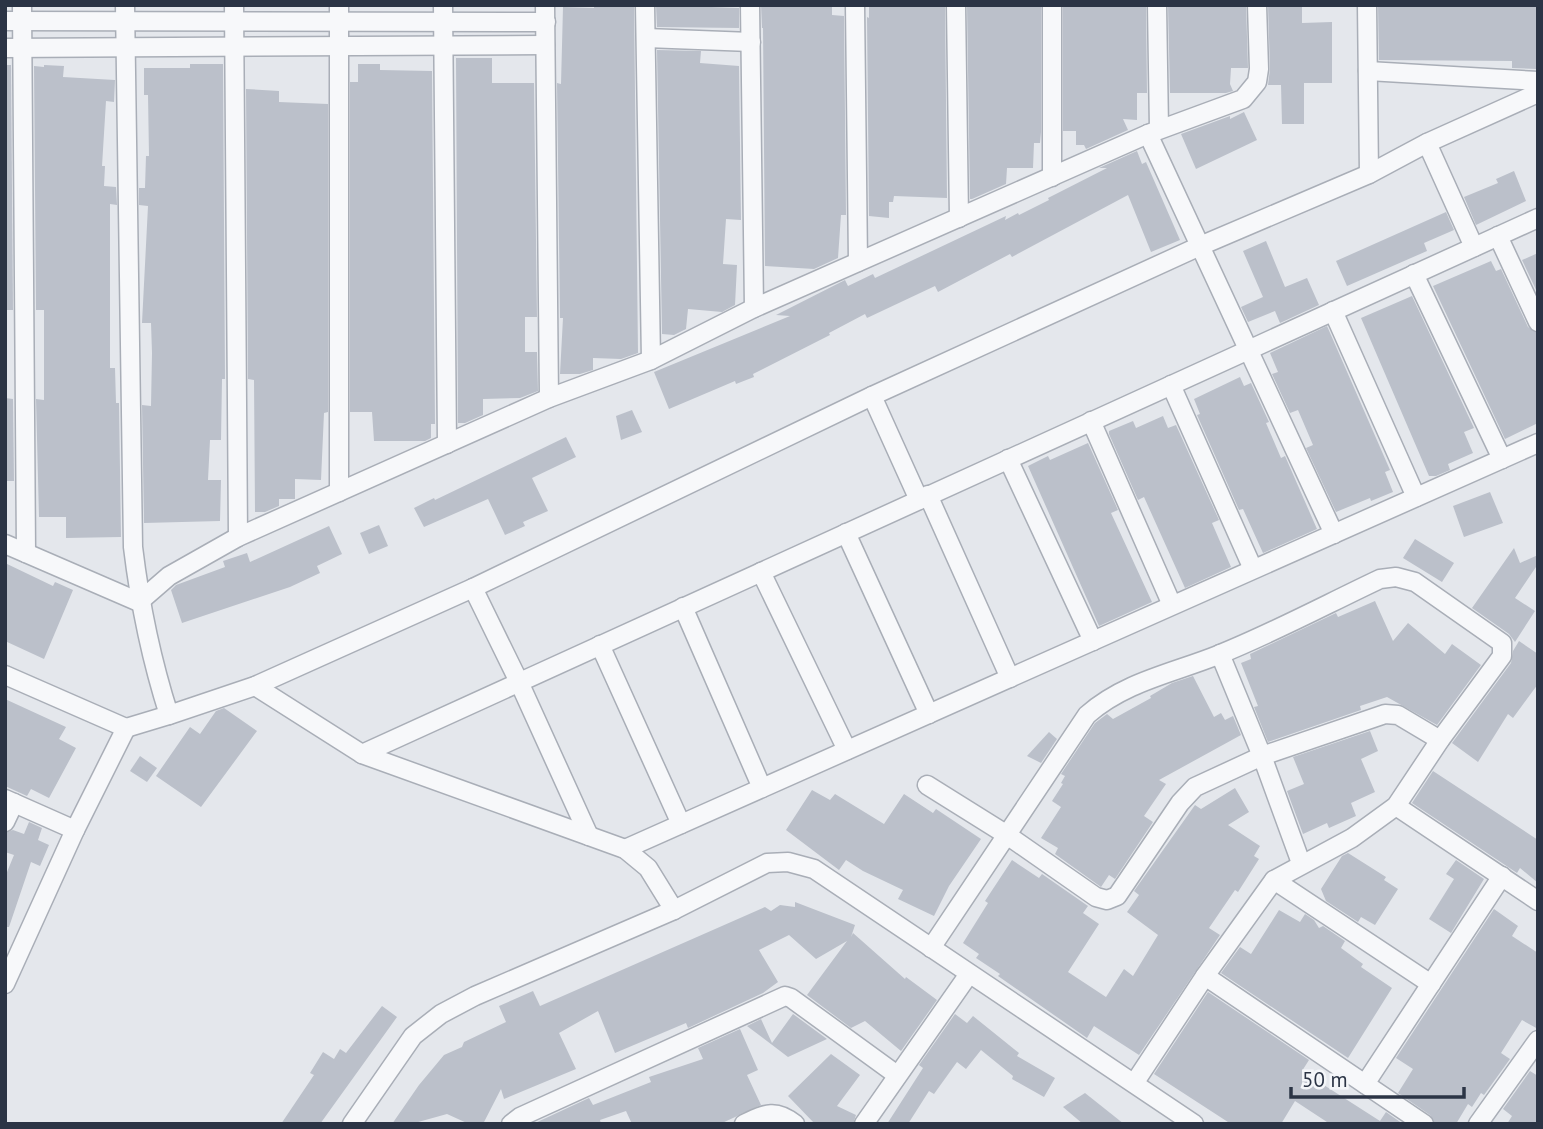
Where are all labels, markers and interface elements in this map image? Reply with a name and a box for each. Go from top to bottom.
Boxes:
scale bar [1291,1056,1464,1100]
text: 50 m [1302,1066,1348,1093]

